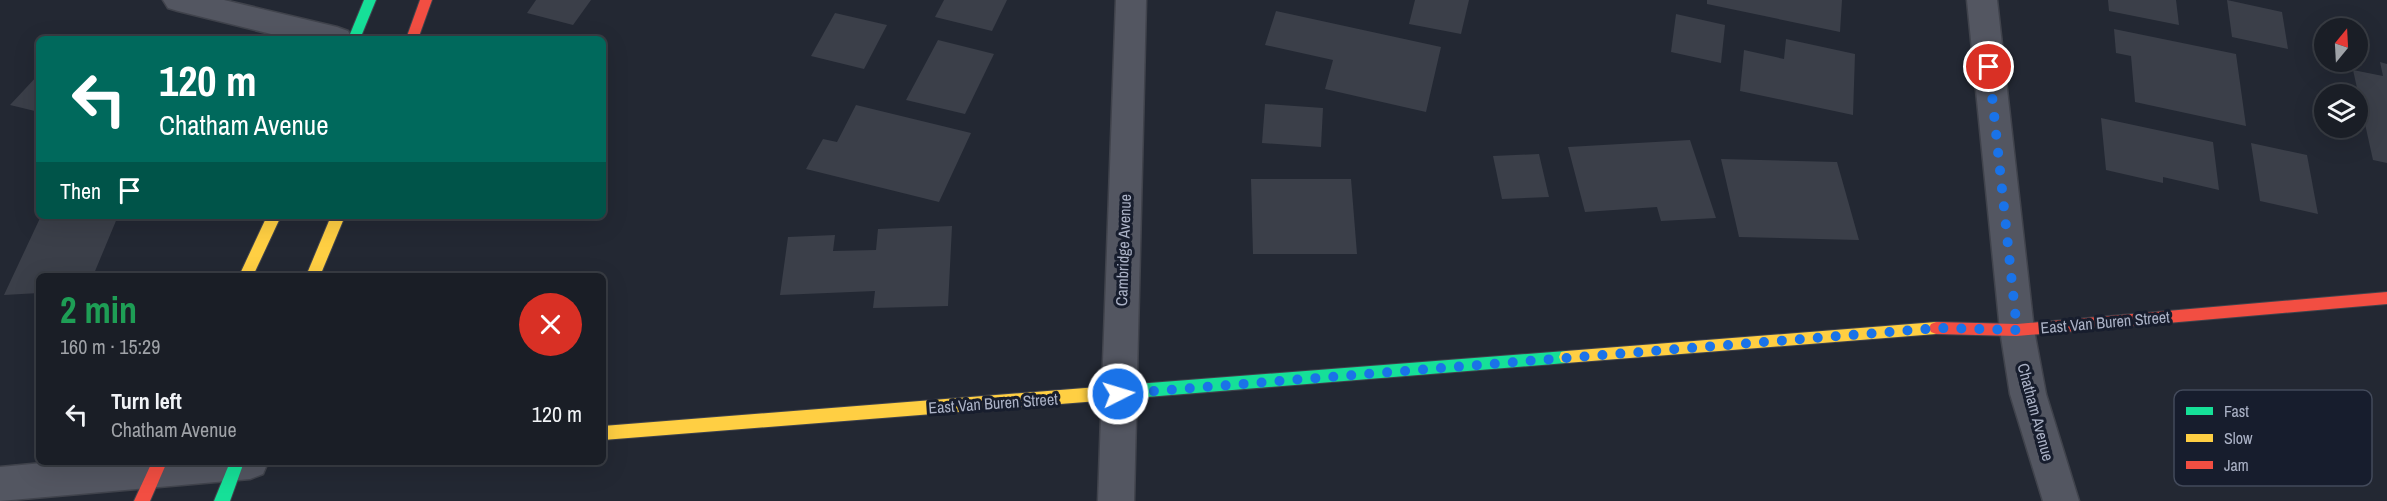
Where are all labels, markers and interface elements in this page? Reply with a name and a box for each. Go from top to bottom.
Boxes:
north arrow [2314,18,2368,72]
map controls [2314,18,2368,138]
pin [1963,41,2014,92]
icon: arrive [1972,50,2005,83]
text: 120 m [159,53,257,109]
icon: left [60,60,138,138]
button: layers [2314,84,2368,138]
text: Chatham Avenue [159,107,328,143]
icon: arrive [113,174,146,207]
text: Then [60,176,101,206]
street label: Cambridge Avenue [1110,194,1136,306]
text: 2 min [60,286,137,334]
button: close [519,293,582,356]
street label: East Van Buren Street [2039,305,2171,339]
text: 160 m · 15:29 [60,333,160,360]
street label: Chatham Avenue [2012,361,2060,463]
position arrow [1086,362,1150,426]
text: Turn left [111,386,182,416]
street label: East Van Buren Street [928,387,1059,418]
legend [2174,390,2372,486]
icon: left [60,398,93,431]
text: 120 m [532,399,582,429]
text: Fast [2224,400,2249,422]
text: Chatham Avenue [111,416,237,443]
text: Slow [2224,427,2253,449]
text: Jam [2224,454,2249,476]

